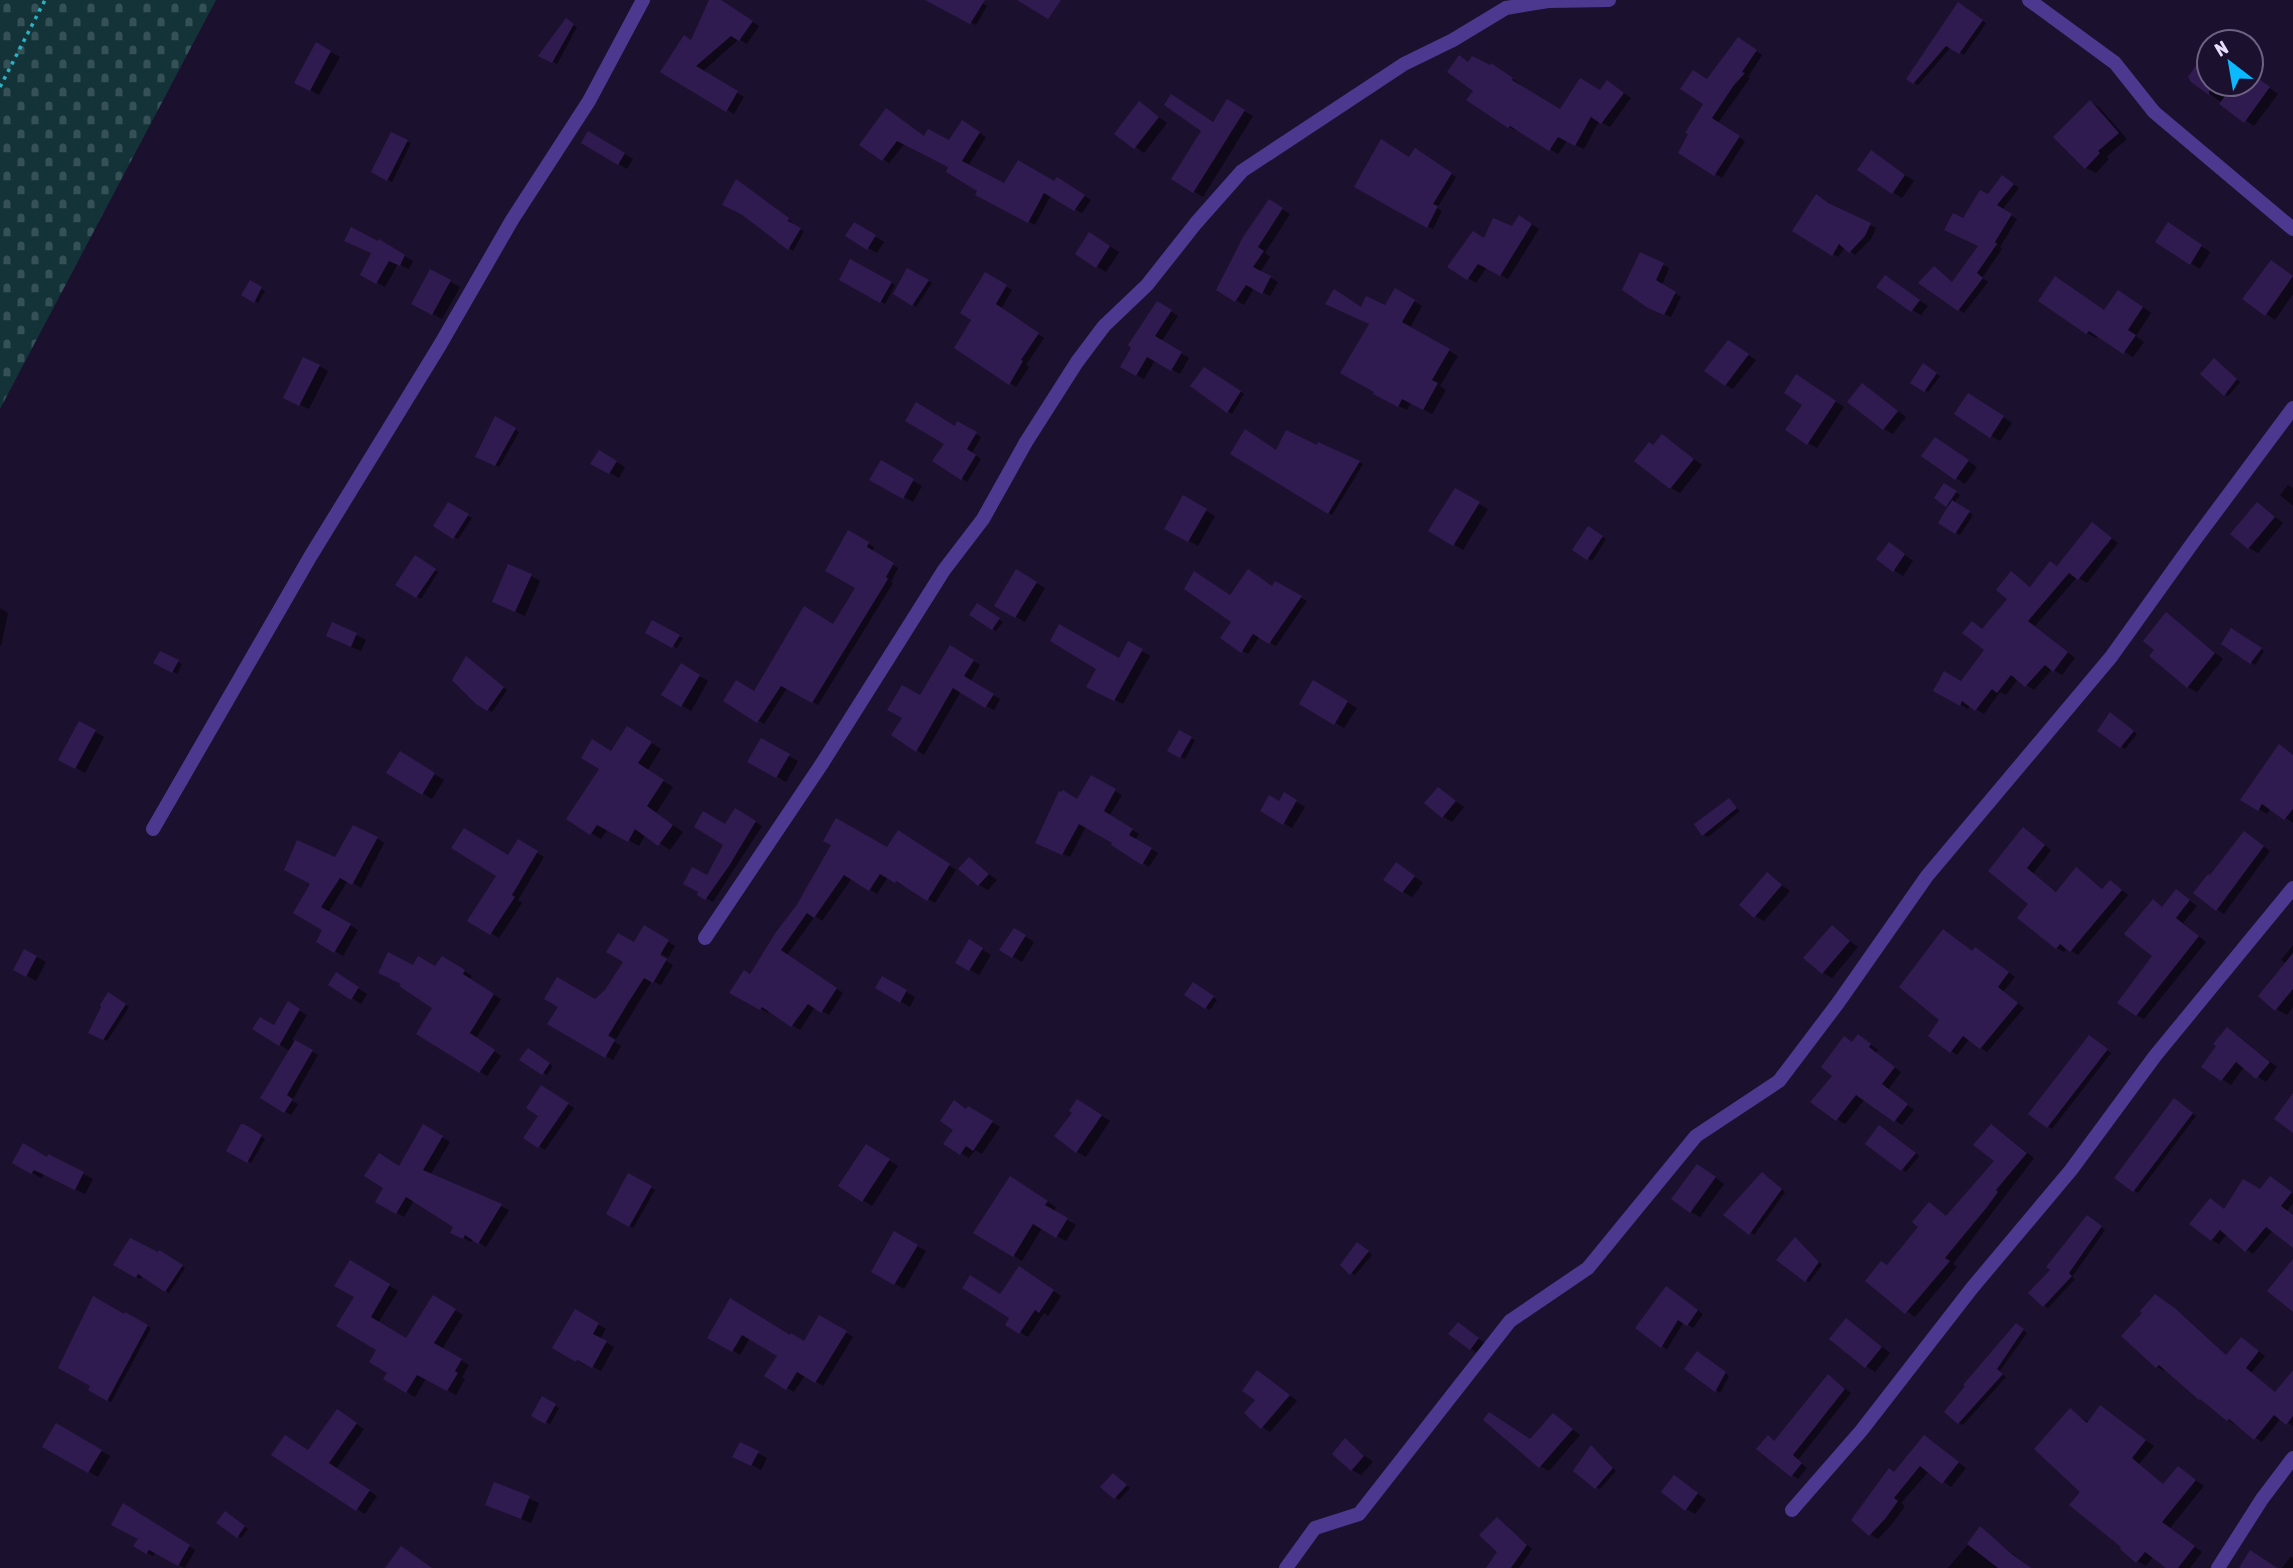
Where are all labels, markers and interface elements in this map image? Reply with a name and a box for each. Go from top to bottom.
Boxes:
north arrow [2195,28,2265,98]
text: N [2211,36,2232,61]

